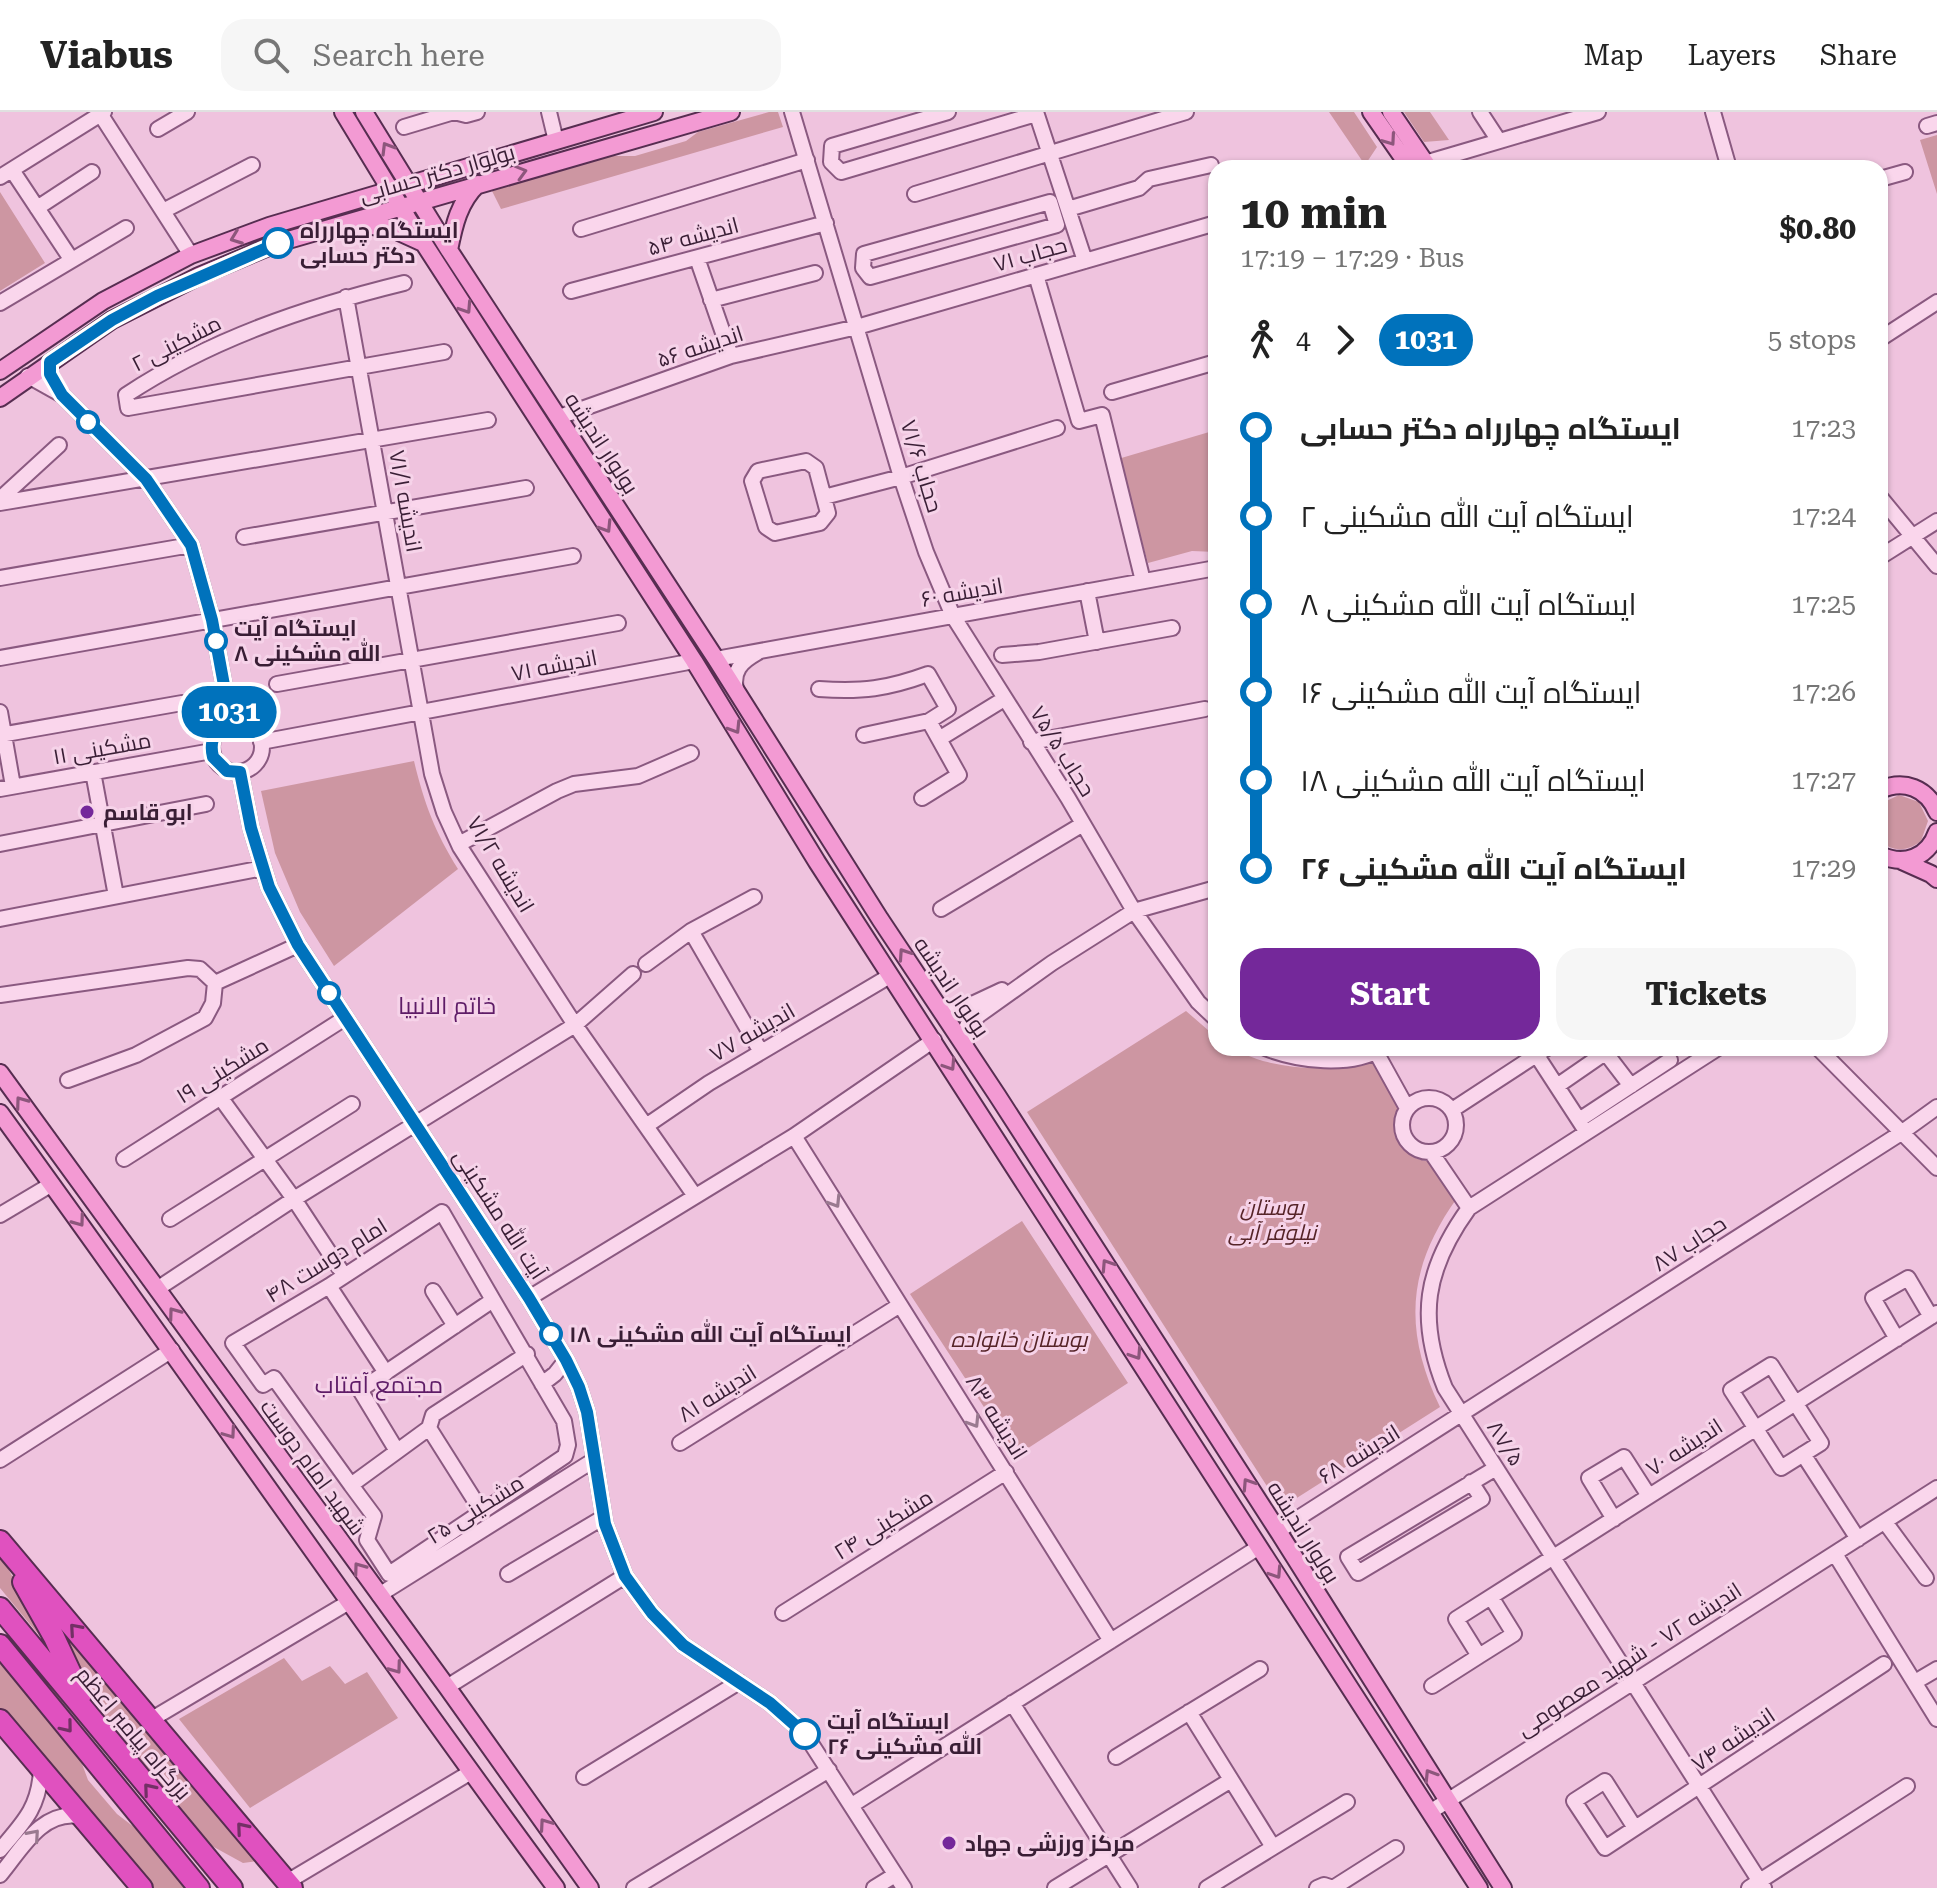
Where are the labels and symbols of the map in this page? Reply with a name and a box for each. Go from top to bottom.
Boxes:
one-way arrow [1380,131,1395,146]
street label: بولوار دکتر حسابی [357,139,518,209]
one-way arrow [381,142,396,157]
one-way arrow [513,164,527,181]
street label: اندیشه ۵۴ [645,212,741,261]
place label: ایستگاه چهارراه دکتر حسابی [300,218,459,269]
one-way arrow [230,228,244,245]
marker: ایستگاه چهارراه دکتر حسابی [263,228,293,258]
street label: حجاب ۷۱ [990,232,1070,277]
one-way arrow [456,299,471,314]
street label: مشکینی ۲ [127,310,226,378]
street label: اندیشه ۵۶ [654,321,746,372]
street label: بولوار اندیشه [560,388,644,499]
unlabelled marker [77,411,99,433]
street label: حجاب ۷۱/۶ [896,417,947,515]
street label: اندیشه ۷۱/۱ [384,448,427,554]
one-way arrow [596,518,611,533]
street label: اندیشه ۶۰ [919,573,1005,612]
place label: ایستگاه آیت الله مشکینی ۸ [234,616,381,667]
marker: ایستگاه آیت الله مشکینی ۸ [205,630,227,652]
street label: اندیشه ۷۱ [509,645,599,686]
line badge: 1031 [173,686,285,738]
street label: حجاب ۷۵/۵ [1025,701,1100,801]
one-way arrow [725,719,740,734]
street label: مشکینی ۱۱ [51,728,153,770]
place label: ابو قاسم [103,800,193,828]
marker: ابو قاسم [78,803,96,821]
street label: اندیشه ۷۱/۲ [462,812,539,917]
street label: بولوار اندیشه [909,932,994,1042]
one-way arrow [898,948,913,962]
unlabelled marker [318,982,340,1004]
district label: خاتم الانبیا [398,992,496,1022]
street label: اندیشه ۷۷ [705,998,799,1067]
street label: مشکینی ۱۹ [172,1032,273,1109]
one-way arrow [940,1056,955,1071]
one-way arrow [16,1097,31,1111]
street label: آیت الله مشکینی [447,1144,553,1285]
one-way arrow [826,1193,841,1208]
park label: بوستان نیلوفر آبی [1228,1195,1318,1246]
street label: حجاب ۸۷ [1648,1210,1731,1276]
one-way arrow [69,1212,83,1227]
street label: امام دوست ۴۸ [261,1213,393,1310]
one-way arrow [1101,1259,1116,1274]
one-way arrow [169,1307,184,1321]
place label: ایستگاه آیت الله مشکینی ۱۸ [569,1319,852,1348]
marker: ایستگاه آیت الله مشکینی ۱۸ [540,1323,562,1345]
park label: بوستان خانواده [951,1327,1088,1353]
one-way arrow [1126,1346,1141,1360]
street label: اندیشه ۸۱ [674,1360,761,1427]
street label: اندیشه ۸۳ [961,1370,1032,1464]
district label: مجتمع آفتاب [315,1371,443,1401]
street label: شهید امام دوست [253,1395,370,1542]
one-way arrow [965,1413,980,1428]
street label: اندیشه ۷۰ [1641,1414,1727,1481]
street label: ۸۷/۵ [1482,1416,1529,1471]
street label: اندیشه ۶۸ [1314,1420,1404,1489]
one-way arrow [220,1424,235,1438]
street label: مشکینی ۲۵ [422,1470,529,1550]
street label: بولوار اندیشه [1262,1477,1345,1588]
one-way arrow [1242,1478,1257,1493]
street label: مشکینی ۲۴ [829,1484,938,1565]
one-way arrow [355,1563,369,1577]
one-way arrow [1267,1564,1282,1579]
street label: اندیشه ۷۲ - شهید معصومی [1512,1577,1747,1742]
one-way arrow [70,1623,85,1638]
one-way arrow [386,1659,401,1674]
street label: بزرگراه پیامبر اعظم [69,1662,196,1807]
street label: اندیشه ۷۴ [1687,1702,1780,1776]
place label: ایستگاه آیت الله مشکینی ۲۶ [827,1709,982,1760]
one-way arrow [57,1718,72,1732]
marker: ایستگاه آیت الله مشکینی ۲۶ [790,1719,820,1749]
one-way arrow [1425,1769,1440,1784]
one-way arrow [144,1783,159,1798]
one-way arrow [540,1819,555,1833]
one-way arrow [237,1823,252,1837]
one-way arrow [24,1830,39,1845]
place label: مرکز ورزشی جهاد [965,1831,1135,1857]
marker: مرکز ورزشی جهاد [940,1834,958,1852]

